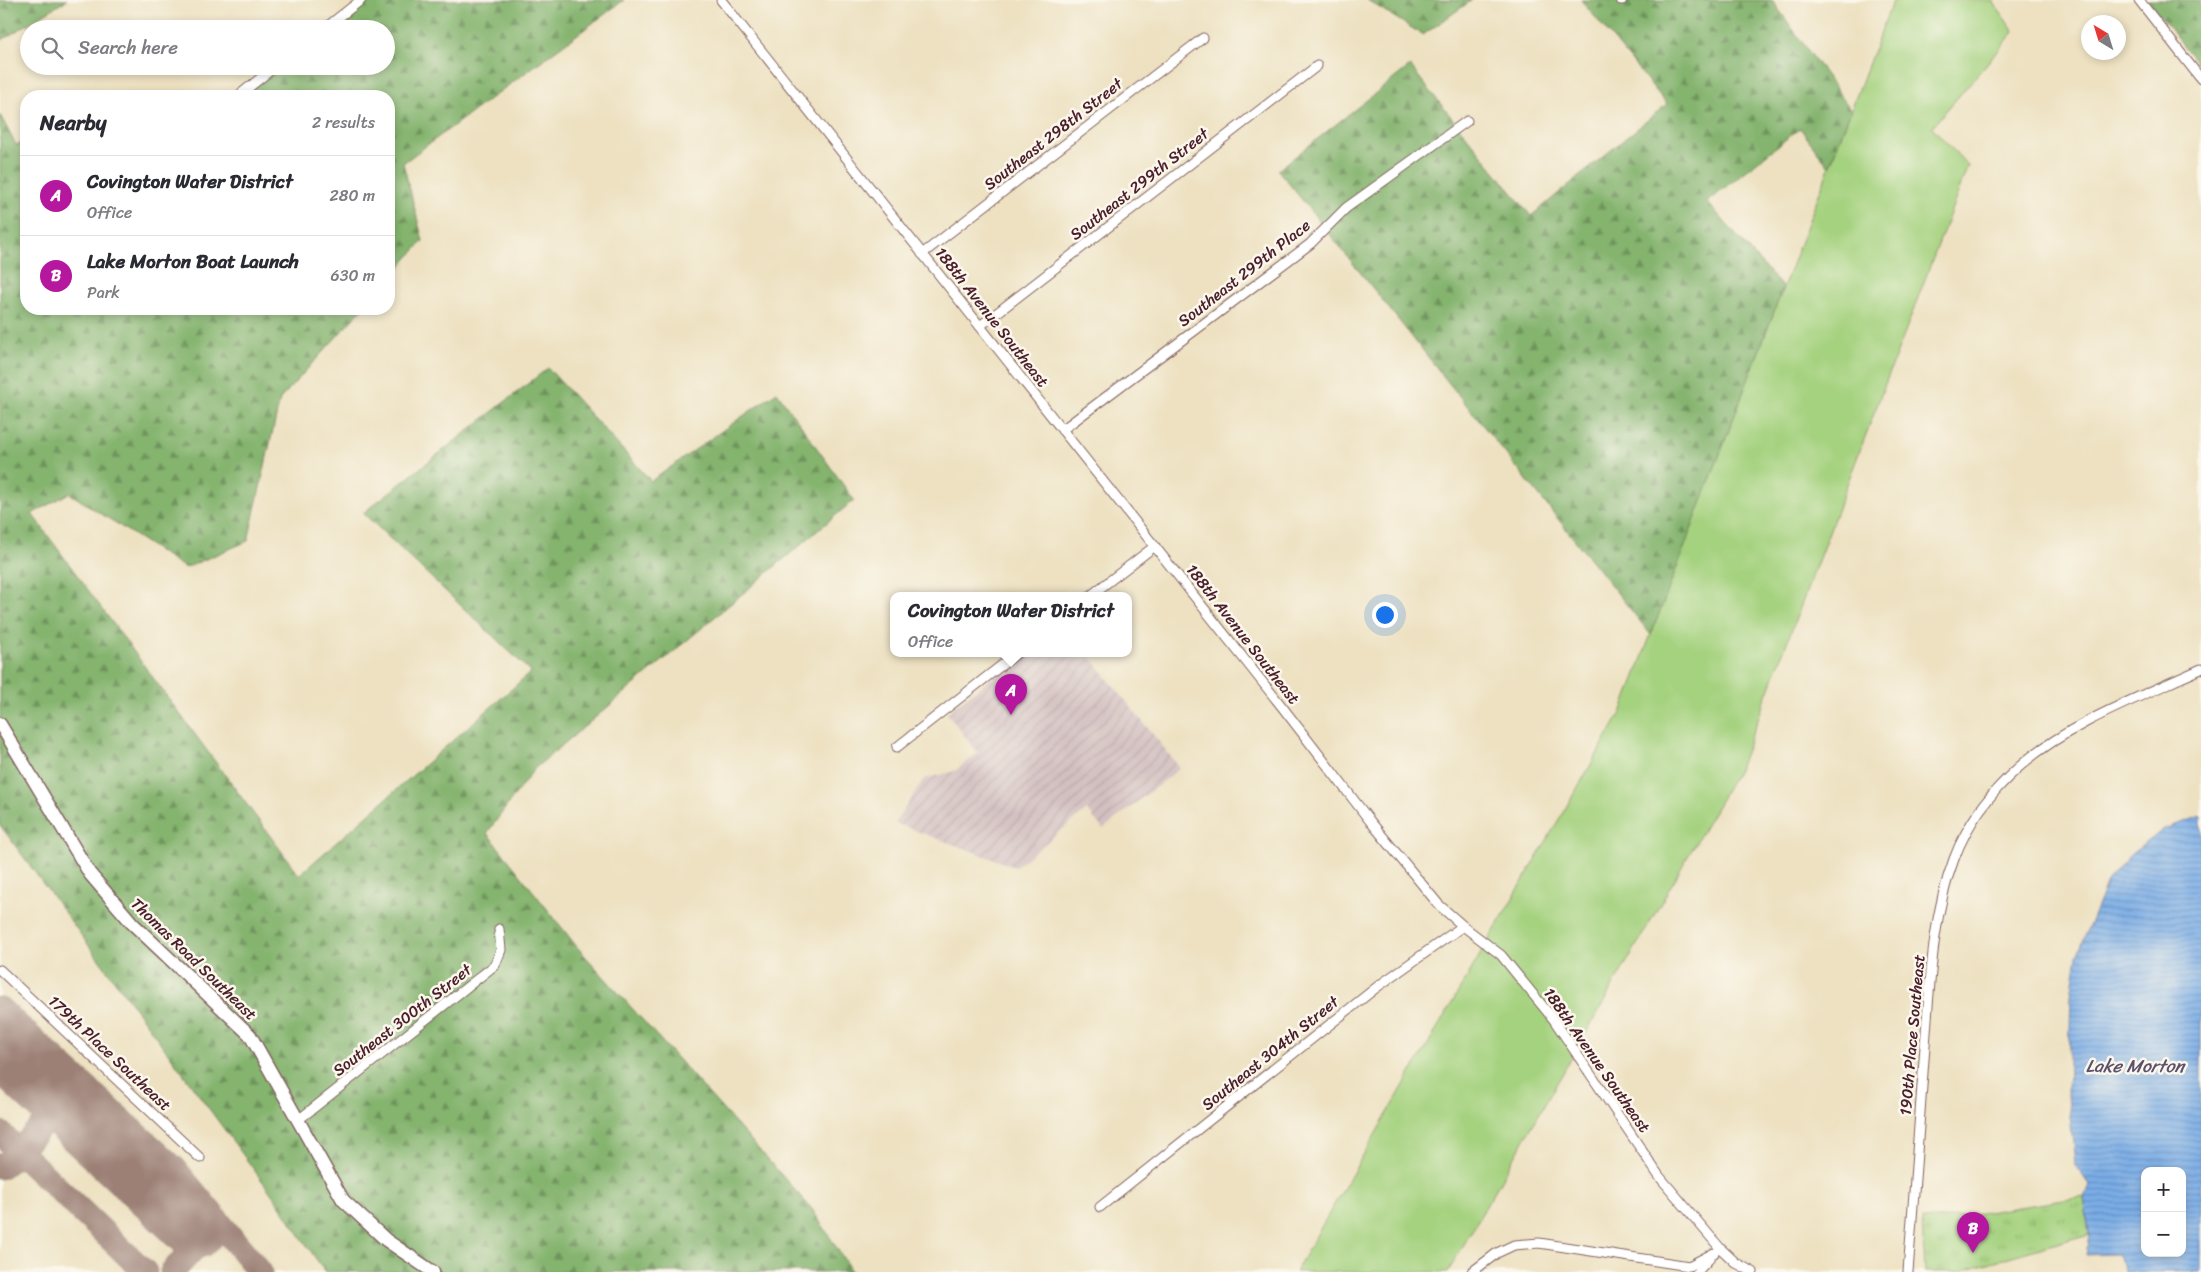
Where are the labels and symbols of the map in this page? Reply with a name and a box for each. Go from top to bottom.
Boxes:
north arrow [2081,15,2126,60]
street label: Southeast 298th Street [977,70,1129,198]
street label: Southeast 299th Street [1063,120,1216,248]
street label: Southeast 299th Place [1171,212,1317,334]
street label: 188th Avenue Southeast [928,240,1056,394]
street label: 188th Avenue Southeast [1179,557,1307,711]
your location [1372,602,1398,628]
pin: A [995,674,1027,715]
street label: Thomas Road Southeast [124,890,264,1028]
street label: 190th Place Southeast [1891,953,1933,1117]
street label: Southeast 300th Street [326,956,479,1084]
street label: 188th Avenue Southeast [1536,981,1658,1139]
street label: 179th Place Southeast [41,988,179,1118]
street label: Southeast 304th Street [1195,988,1346,1118]
water label: Lake Morton [2086,1050,2187,1082]
pin: B [1957,1212,1989,1253]

